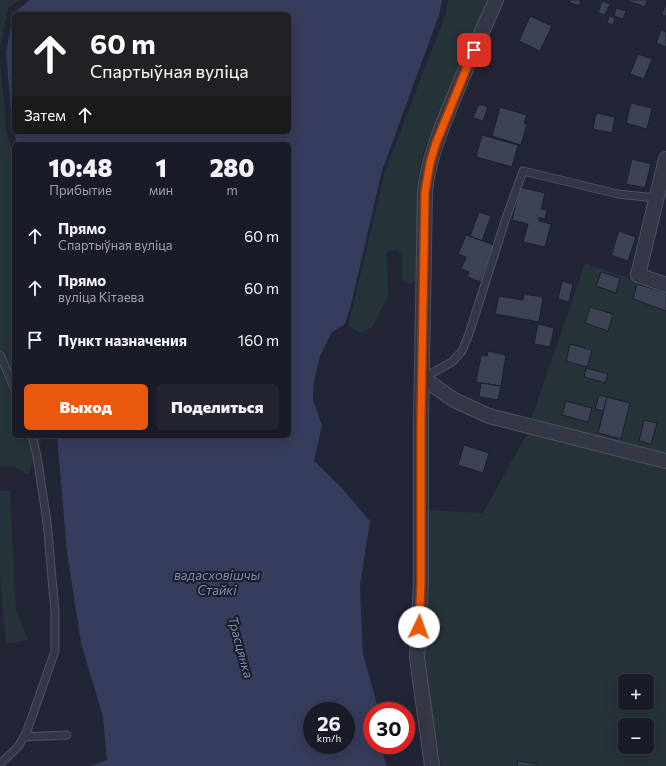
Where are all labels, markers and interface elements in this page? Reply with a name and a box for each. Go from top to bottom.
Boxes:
text: 60 m [90,26,156,60]
icon: ahead [24,28,76,80]
pin [457,33,491,67]
icon: arrive [463,39,485,61]
text: Спартыўная вуліца [90,60,249,82]
icon: ahead [74,104,96,126]
text: Затем [24,106,66,124]
text: 10:48 [49,153,112,182]
text: 1 [155,153,167,182]
text: 280 [210,153,254,182]
text: Прибытие [49,182,112,198]
text: мин [149,182,173,198]
text: m [226,182,238,198]
text: Прямо [58,219,106,237]
icon: ahead [24,225,46,247]
text: 60 m [244,227,279,245]
text: Спартыўная вуліца [58,237,173,253]
text: Прямо [58,271,106,289]
icon: ahead [24,277,46,299]
text: 60 m [244,279,279,297]
text: вуліца Кітаева [58,289,144,305]
icon: arrive [24,329,46,351]
text: Пункт назначения [58,331,187,349]
text: 160 m [238,331,279,349]
button: Выход [24,384,148,430]
button: Поделиться [156,384,279,430]
water label: вадасховішчы Стайкі [174,567,261,598]
position arrow [398,606,440,648]
water label: Трасцянка [225,614,257,680]
map controls [618,674,654,754]
button: + [618,674,654,710]
speed limit sign: 30 [363,702,415,754]
text: 26 [317,711,341,735]
button: − [618,718,654,754]
text: km/h [317,732,341,744]

